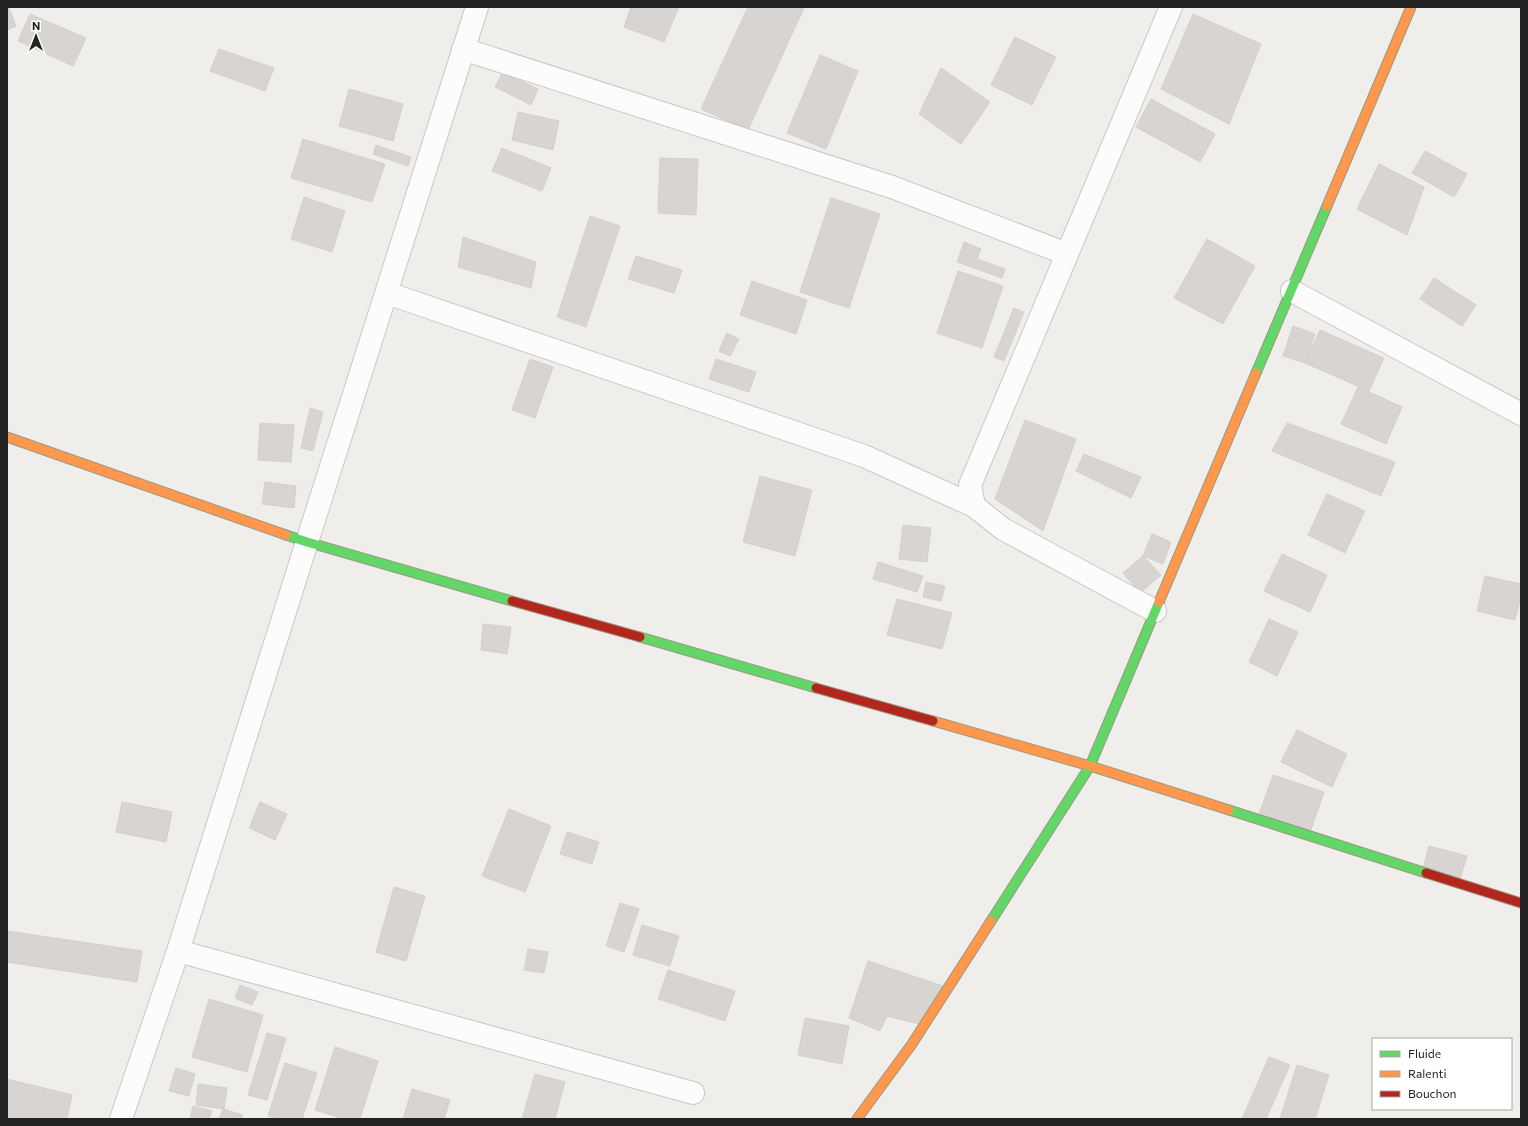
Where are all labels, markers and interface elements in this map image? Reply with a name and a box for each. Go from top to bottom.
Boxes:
north arrow [16,16,56,56]
text: N [32,19,40,32]
legend [1372,1038,1512,1110]
text: Fluide [1408,1046,1441,1060]
text: Ralenti [1408,1066,1447,1080]
text: Bouchon [1408,1086,1456,1100]

